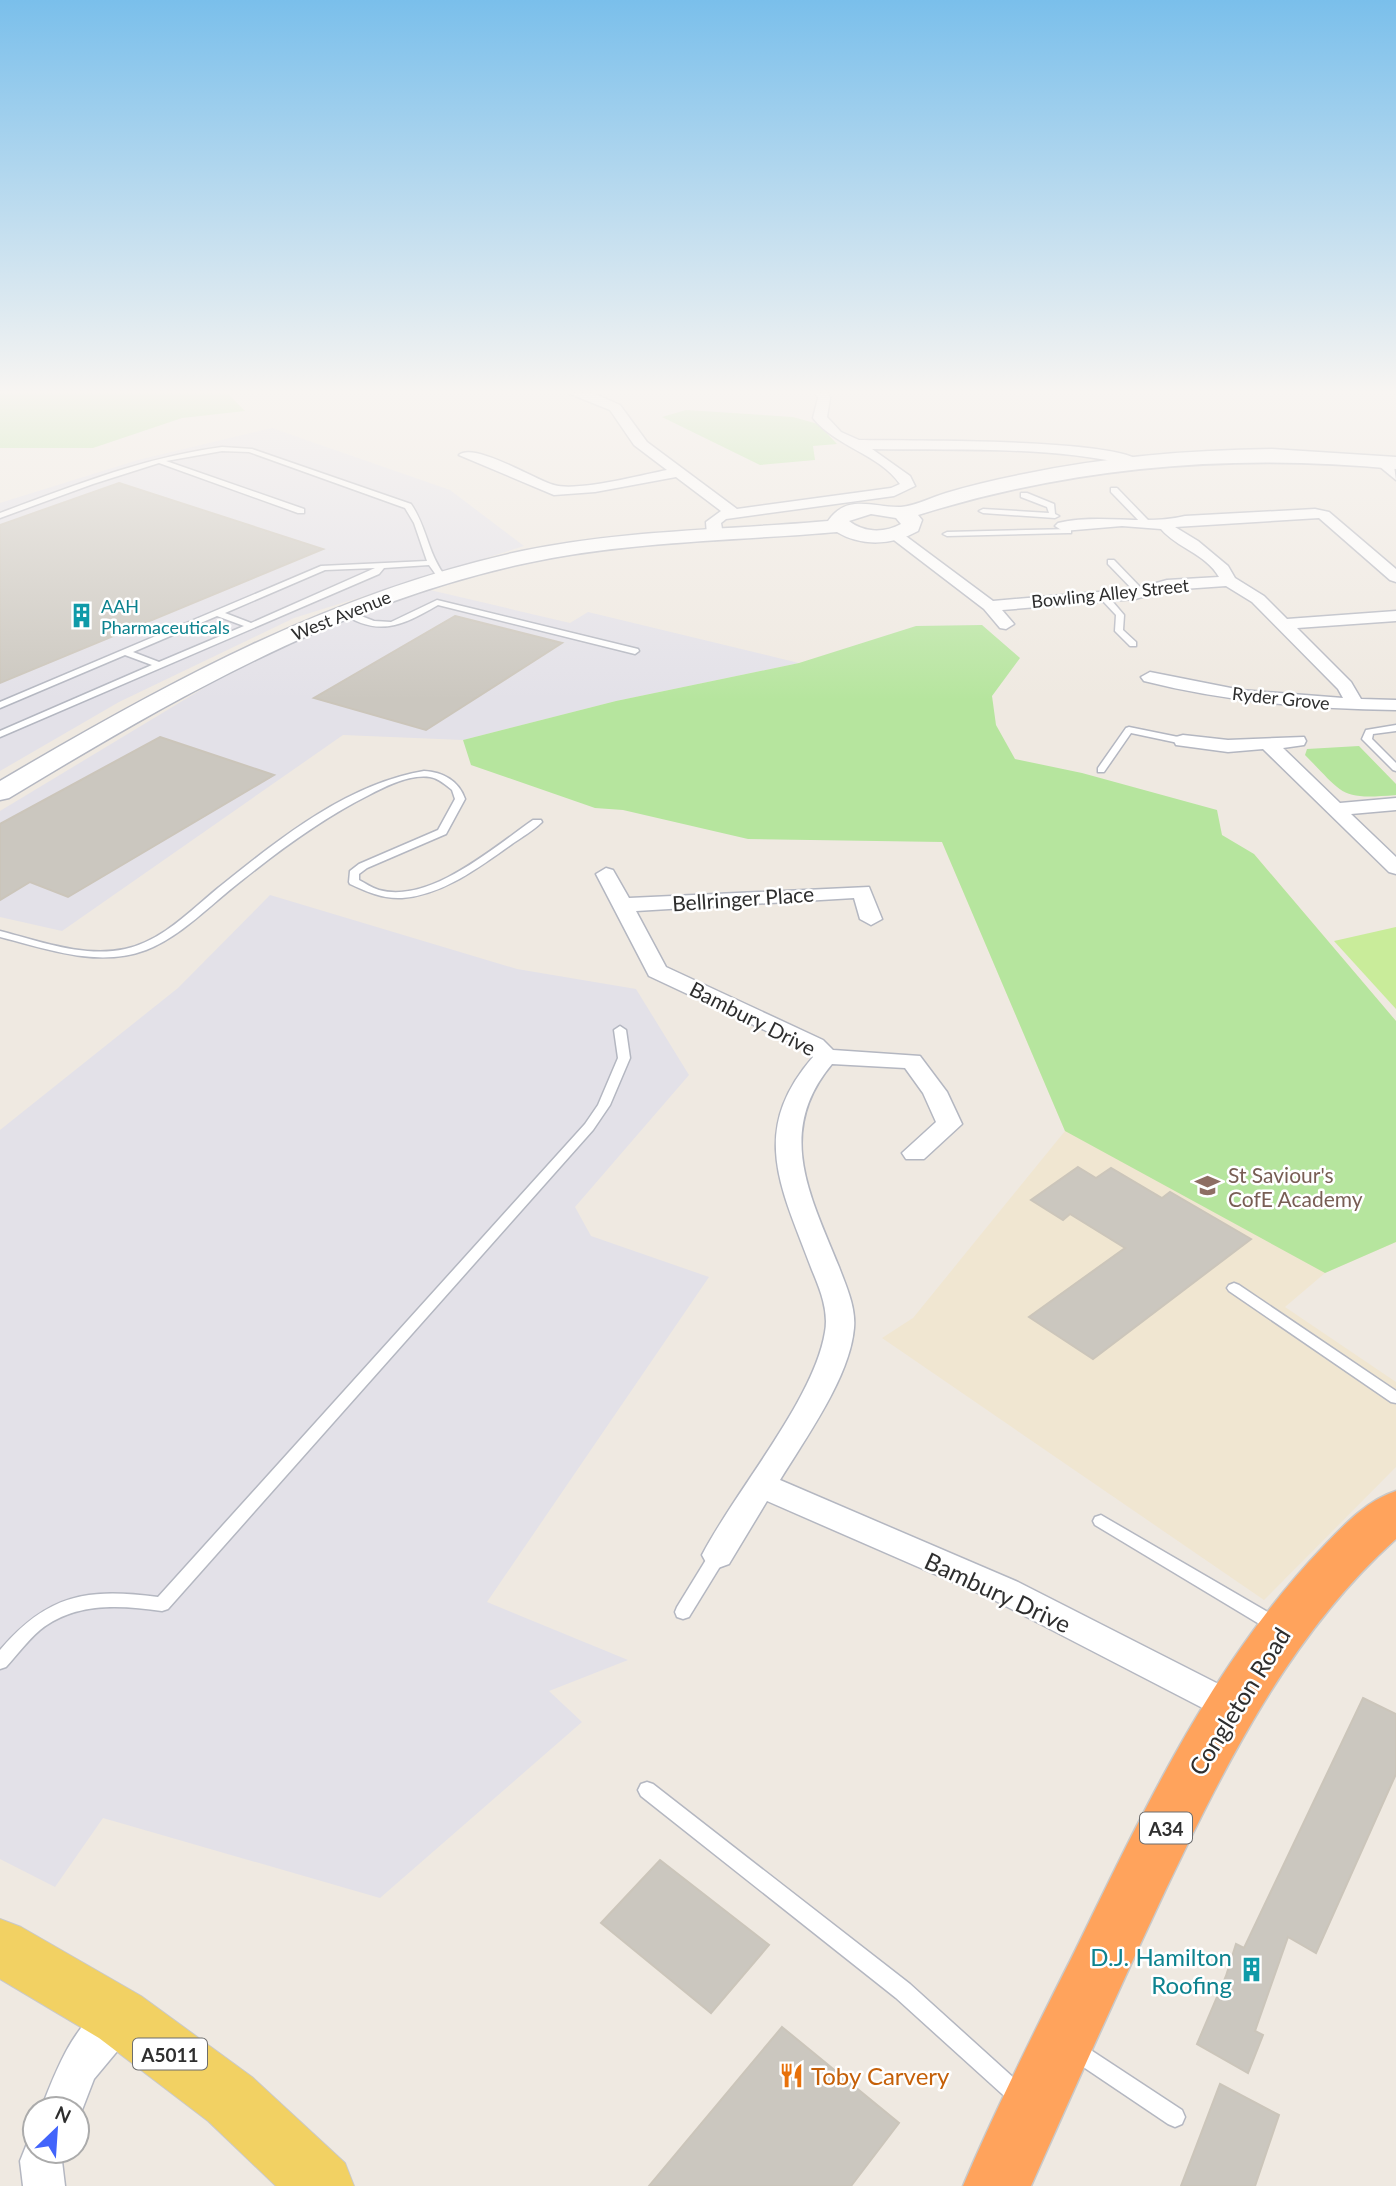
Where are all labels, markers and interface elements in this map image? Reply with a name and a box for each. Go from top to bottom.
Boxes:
street label: Bowling Alley Street [1030,574,1190,612]
street label: West Avenue [288,585,394,645]
place label: AAH Pharmaceuticals [101,595,230,638]
building icon: AAH Pharmaceuticals [67,602,95,630]
street label: Ryder Grove [1231,682,1331,714]
street label: Bellringer Place [671,881,815,915]
street label: Bambury Drive [686,976,820,1060]
place label: St Saviour's CofE Academy [1228,1162,1363,1211]
school or university icon: St Saviour's CofE Academy [1194,1172,1222,1200]
street label: Bambury Drive [920,1546,1076,1638]
street label: Congleton Road [1182,1622,1296,1780]
road number: A34 [1140,1812,1192,1844]
place label: D.J. Hamilton Roofing [1090,1942,1232,1999]
building icon: D.J. Hamilton Roofing [1238,1956,1266,1984]
road number: A5011 [133,2038,207,2070]
restaurant icon: Toby Carvery [777,2061,805,2089]
place label: Toby Carvery [811,2061,950,2090]
north arrow [21,2095,91,2165]
text: N [52,2101,75,2128]

